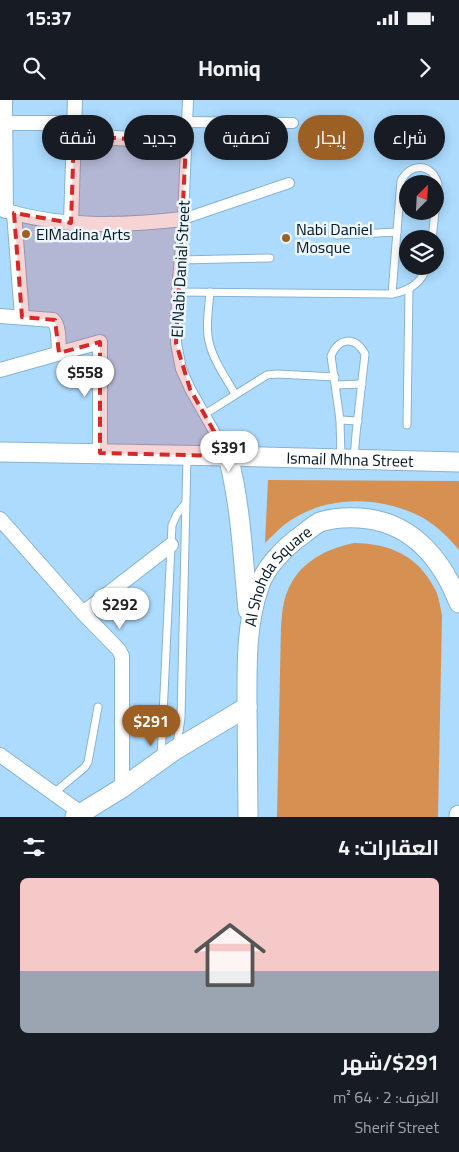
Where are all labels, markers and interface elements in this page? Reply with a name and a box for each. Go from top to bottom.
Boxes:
text: 15:37 [25,0,72,36]
text: Homiq [198,47,261,89]
icon: search [20,54,48,82]
icon: forward [411,54,439,82]
chip: شقة [42,115,114,160]
chip: جديد [124,115,194,160]
chip: تصفية [204,115,288,160]
chip: إيجار [298,115,364,160]
chip: شراء [374,115,445,160]
north arrow [399,175,444,220]
map controls [399,175,444,275]
street label: El Nabi Danial Street [161,199,199,338]
place label: Nabi Daniel Mosque [296,214,373,262]
place label: ElMadina Arts [36,219,130,249]
marker: ElMadina Arts [20,228,32,240]
button: layers [399,230,444,275]
marker: Nabi Daniel Mosque [280,232,292,244]
pin: $558 [55,356,115,398]
text: $558 [67,357,103,387]
pin: $391 [199,430,259,473]
text: $391 [211,432,247,462]
street label: Ismail Mhna Street [286,443,414,476]
street label: Al Shohda Square [235,518,319,629]
pin: $292 [90,588,150,630]
text: $292 [102,589,138,619]
pin: $291 [121,704,181,747]
text: $291 [133,706,169,736]
text: العقارات: 4 [338,828,439,867]
icon: filters [20,833,48,861]
icon: home [185,910,275,1000]
text: $291/شهر [341,1043,439,1082]
text: الغرف: 2 · 64 m² [333,1082,439,1112]
text: Sherif Street [354,1112,439,1142]

